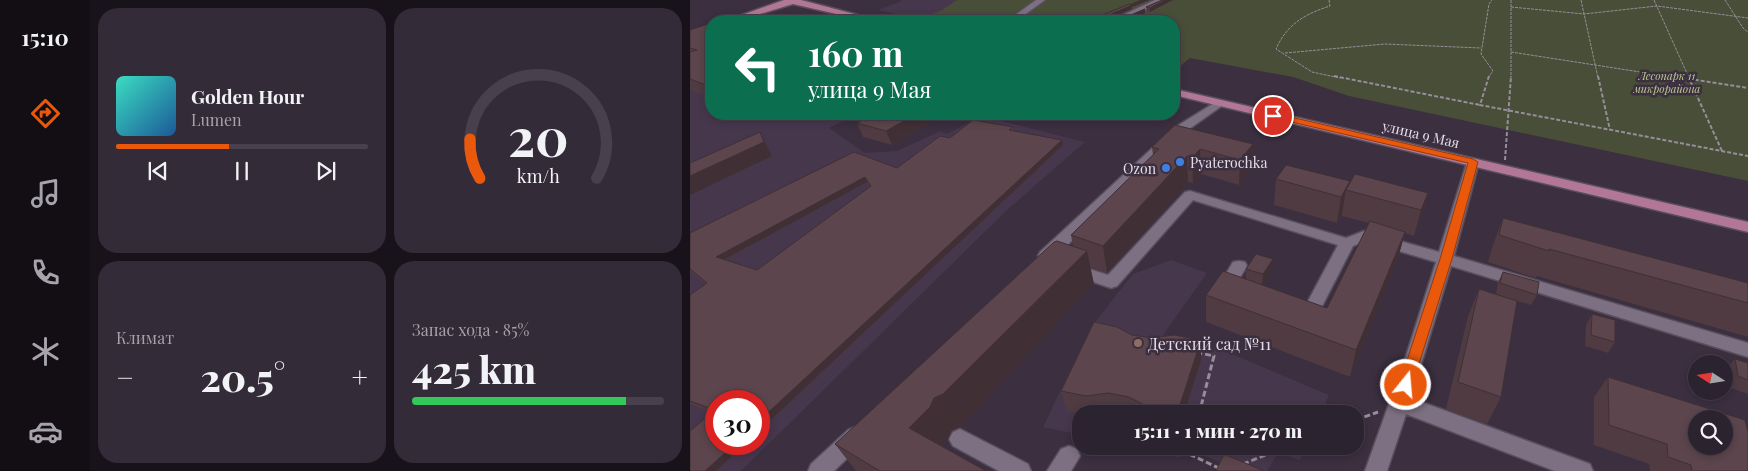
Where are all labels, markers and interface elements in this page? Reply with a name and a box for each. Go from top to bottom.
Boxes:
text: 15:10 [21,22,69,52]
text: 160 m [808,29,903,76]
icon: left [725,35,790,100]
park label: Лесопарк 11 микрорайона [1633,68,1701,96]
text: улица 9 Мая [808,74,931,104]
text: Golden Hour [191,83,304,109]
pin [1252,95,1294,137]
icon: directions [28,96,63,131]
text: 20 [508,101,568,170]
icon: arrive [1259,102,1287,130]
text: Lumen [191,109,242,130]
street label: улица 9 Мая [1380,116,1462,152]
place label: Pyaterochka [1190,153,1267,172]
marker: Pyaterochka [1174,156,1186,168]
icon: previous [144,157,172,185]
icon: pause [228,157,256,185]
icon: next [312,157,340,185]
place label: Ozon [1123,159,1157,178]
marker: Ozon [1160,162,1172,174]
text: km/h [517,164,560,187]
icon: music [28,176,63,211]
icon: phone [28,255,63,290]
text: Запас хода · 85% [412,319,529,340]
text: Климат [116,327,174,348]
place label: Детский сад №11 [1148,333,1271,354]
icon: climate [28,334,63,369]
marker: Детский сад №11 [1132,337,1144,349]
text: 425 km [412,343,536,394]
text: 20.5° [200,351,285,402]
north arrow [1688,355,1732,400]
map controls [1688,355,1733,455]
text: − [116,358,134,395]
text: + [352,358,368,395]
position arrow [1379,358,1431,410]
speed limit sign: 30 [705,390,770,455]
button: search [1688,410,1733,455]
icon: car [28,414,63,449]
text: 15:11 · 1 мин · 270 m [1134,417,1302,443]

